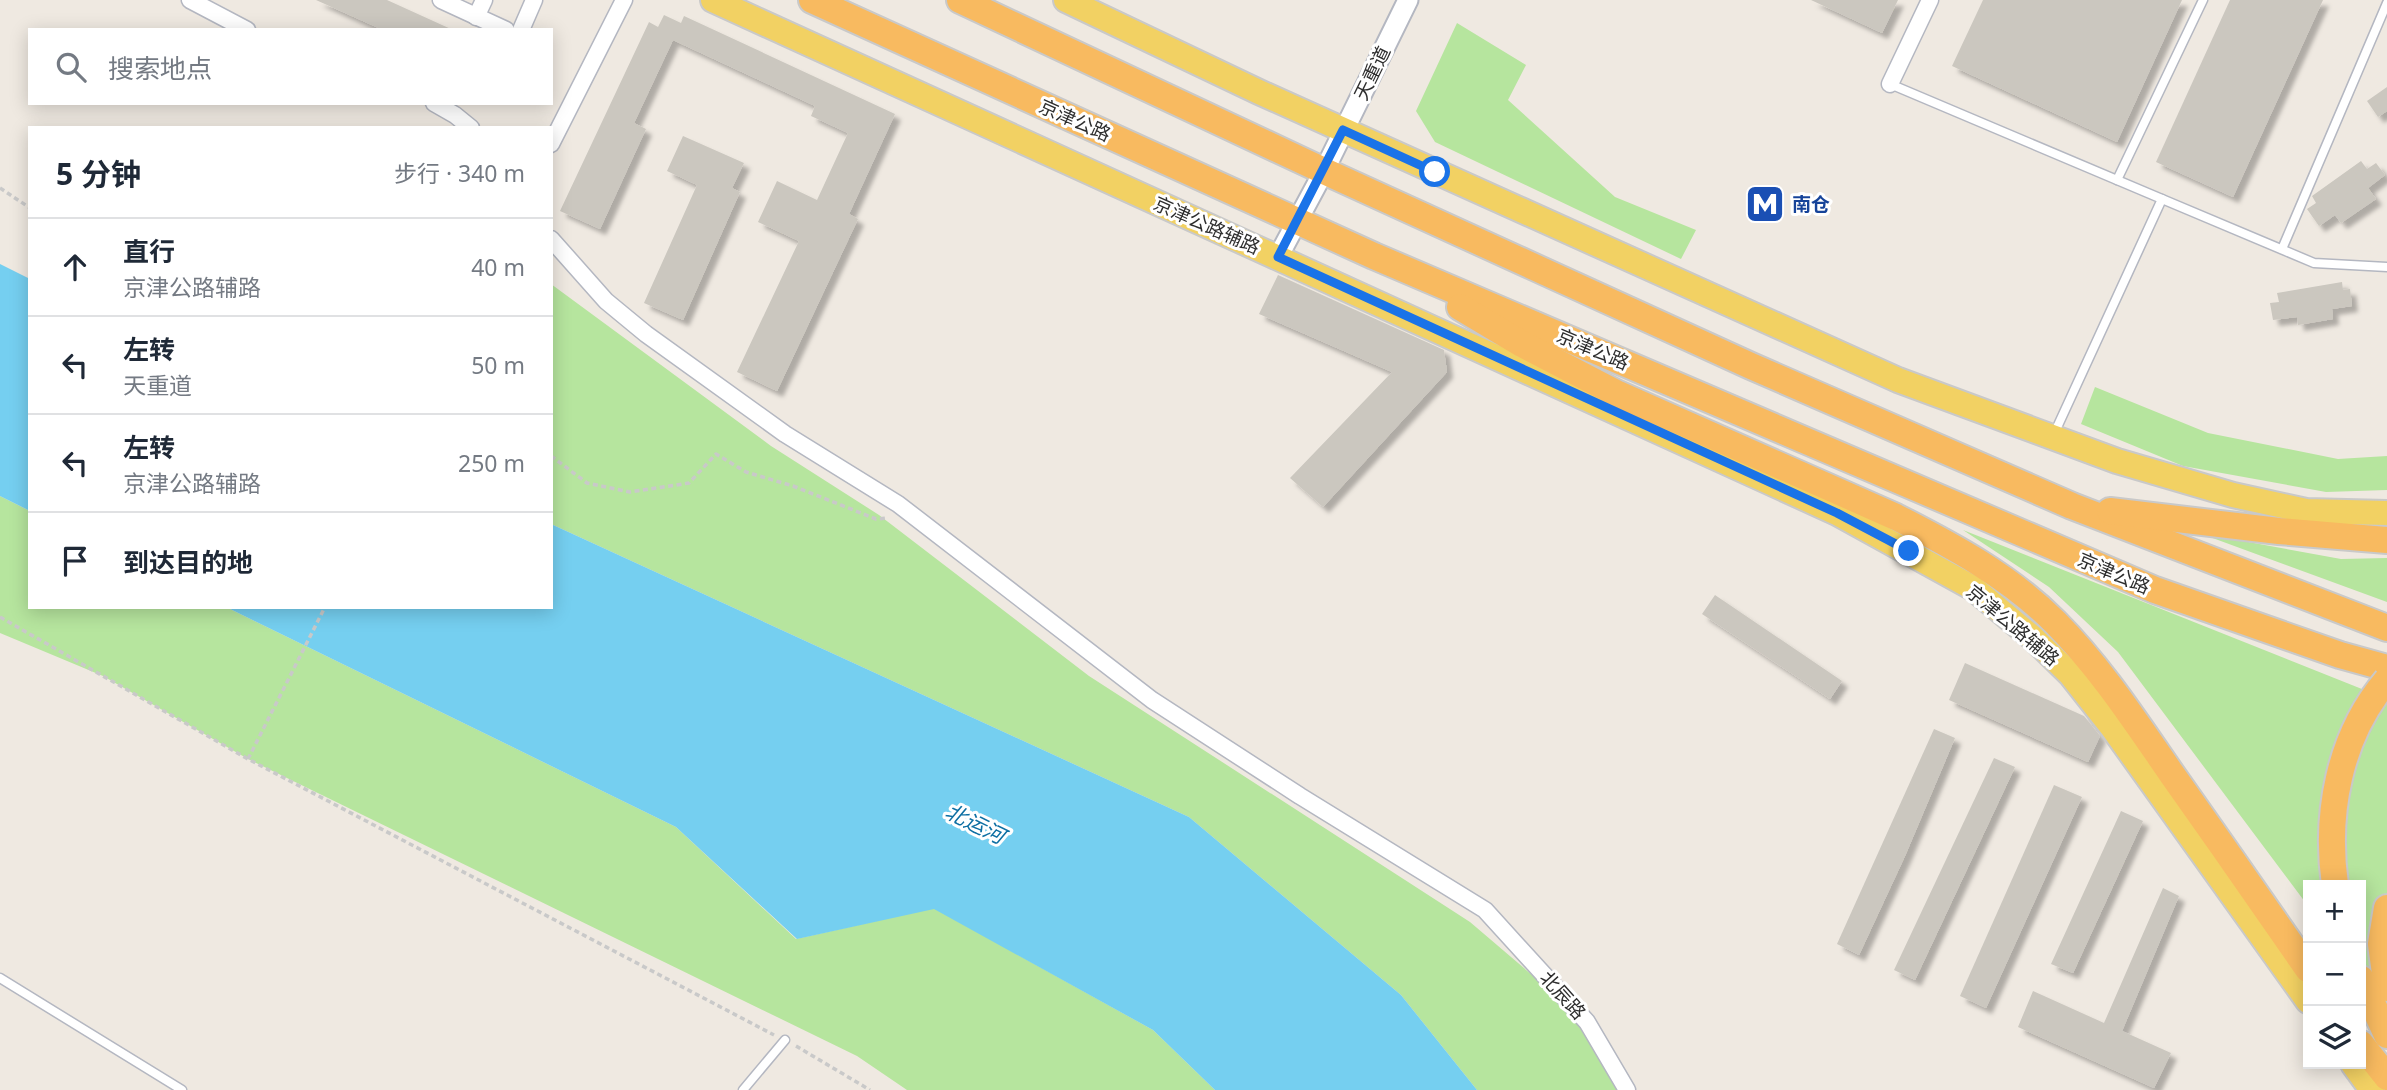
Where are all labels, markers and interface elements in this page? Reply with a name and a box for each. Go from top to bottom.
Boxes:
search box [28,28,553,105]
street label: 天重道 [1348,42,1396,104]
icon: search [52,48,90,86]
text: 搜索地点 [108,50,212,86]
street label: 京津公路 [1035,93,1115,147]
text: 5 分钟 [56,153,141,194]
route start [1419,156,1450,187]
text: 步行 · 340 m [394,157,525,189]
metro station icon: 南仓 [1744,183,1786,225]
street label: 京津公路辅路 [1150,190,1264,260]
place label: 南仓 [1792,191,1830,217]
text: 直行 [123,233,175,269]
icon: ahead [56,248,94,286]
text: 40 m [471,251,525,283]
text: 京津公路辅路 [123,271,261,303]
street label: 京津公路 [1553,322,1633,376]
text: 左转 [123,331,175,367]
icon: left [56,346,94,384]
text: 50 m [471,349,525,381]
text: 天重道 [123,369,192,401]
text: 左转 [123,429,175,465]
icon: left [56,444,94,482]
text: 250 m [458,447,525,479]
text: 京津公路辅路 [123,467,261,499]
route end [1893,535,1924,566]
icon: arrive [56,542,94,580]
text: 到达目的地 [123,544,253,580]
street label: 京津公路 [2074,546,2154,600]
street label: 京津公路辅路 [1961,578,2065,672]
water label: 北运河 [941,797,1013,851]
map controls [2303,880,2366,1069]
button: + [2303,880,2366,943]
button: − [2303,943,2366,1006]
street label: 北辰路 [1534,965,1592,1025]
button: layers [2303,1006,2366,1069]

